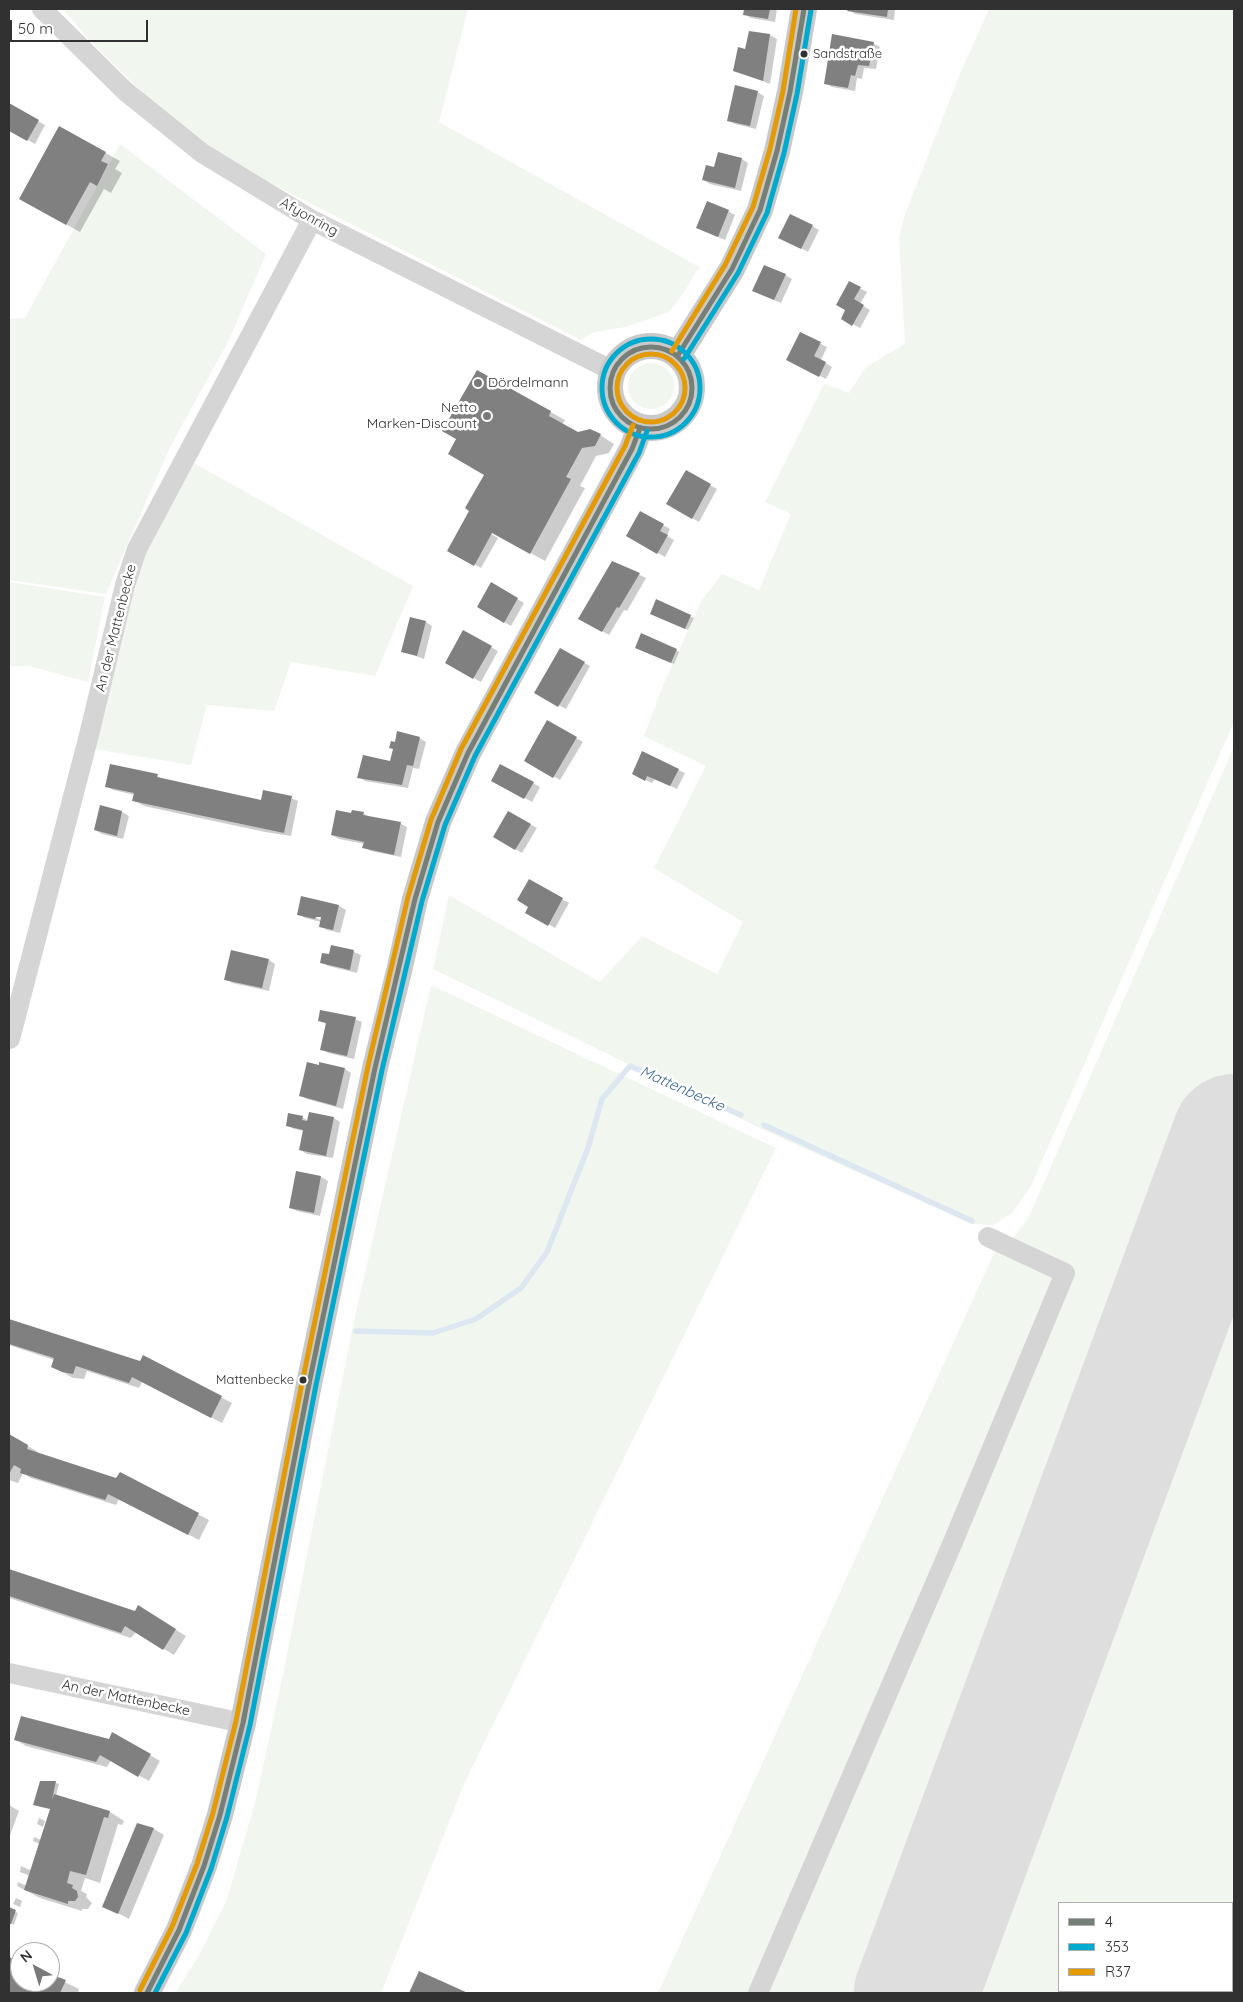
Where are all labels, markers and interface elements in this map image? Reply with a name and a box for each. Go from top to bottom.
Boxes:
scale bar [12,10,150,42]
text: 50 m [18,19,53,38]
place label: Sandstraße [813,46,882,62]
marker: Sandstraße [799,49,809,59]
street label: Afyonring [277,194,341,240]
place label: Dördelmann [488,375,569,391]
marker: Dördelmann [472,377,484,389]
place label: Netto Marken-Discount [367,400,477,432]
marker: Netto Marken-Discount [481,410,493,422]
street label: An der Mattenbecke [92,563,140,693]
water label: Mattenbecke [637,1062,727,1116]
place label: Mattenbecke [216,1372,294,1388]
marker: Mattenbecke [298,1375,308,1385]
street label: An der Mattenbecke [60,1676,192,1720]
legend [1058,1902,1233,1992]
text: 4 [1105,1912,1113,1931]
text: 353 [1105,1937,1129,1956]
north arrow [10,1942,60,1992]
text: N [17,1946,36,1966]
text: R37 [1105,1962,1131,1981]

